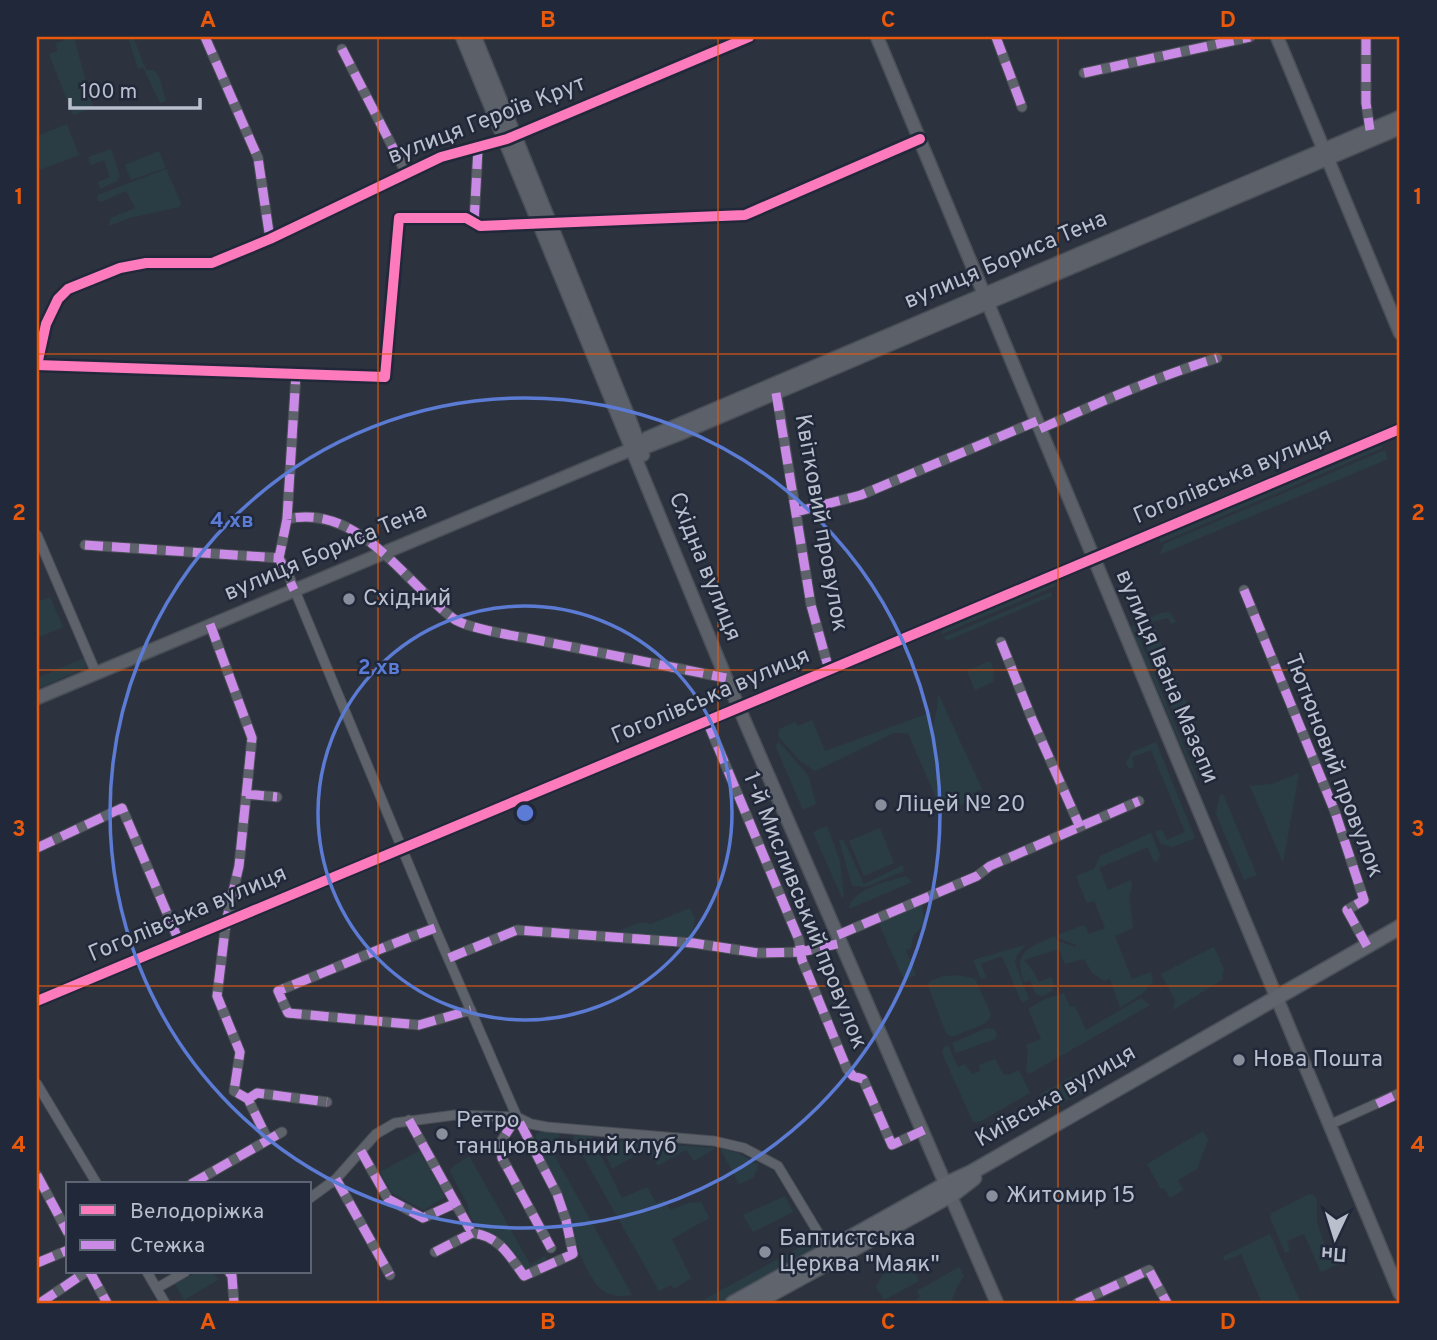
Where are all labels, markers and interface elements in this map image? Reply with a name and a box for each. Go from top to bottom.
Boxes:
text: A [200,7,216,36]
text: B [540,7,556,36]
text: C [881,7,895,36]
text: D [1220,7,1236,36]
scale bar [70,66,200,110]
street label: вулиця Героїв Крут [384,70,590,172]
text: 100 m [80,79,137,106]
text: 1 [14,184,24,213]
text: 1 [1413,184,1423,213]
street label: вулиця Бориса Тена [900,205,1112,317]
street label: Квітковий провулок [787,412,853,634]
street label: Гоголівська вулиця [1129,422,1337,532]
street label: Східна вулиця [661,488,747,646]
street label: вулиця Бориса Тена [220,497,432,609]
text: 2 [12,500,26,529]
text: 2 [1411,500,1425,529]
text: 4 хв [210,508,254,535]
street label: вулиця Івана Мазепи [1108,566,1224,788]
place label: Східний [363,585,451,614]
marker: Східний [341,591,357,607]
street label: Гоголівська вулиця [607,642,815,752]
street label: Тютюновий провулок [1277,650,1389,882]
text: 2 хв [358,655,400,682]
street label: 1-й Мисливський провулок [735,768,873,1054]
place label: Ліцей № 20 [895,791,1025,820]
marker: Ліцей № 20 [873,797,889,813]
centre of rings [513,801,537,825]
text: 3 [12,816,26,845]
text: 3 [1411,816,1425,845]
street label: Гоголівська вулиця [84,860,292,970]
street label: Київська вулиця [970,1039,1142,1155]
place label: Нова Пошта [1253,1046,1383,1075]
marker: Нова Пошта [1231,1052,1247,1068]
place label: Ретро танцювальний клуб [456,1107,677,1162]
marker: Ретро танцювальний клуб [434,1126,450,1142]
text: 4 [12,1132,26,1161]
text: 4 [1411,1132,1425,1161]
legend [66,1182,312,1274]
place label: Житомир 15 [1006,1182,1135,1211]
marker: Житомир 15 [984,1188,1000,1204]
text: Велодоріжка [130,1199,264,1226]
north arrow [1300,1204,1370,1274]
place label: Баптистська Церква "Маяк" [779,1225,940,1280]
text: Стежка [130,1233,205,1260]
text: Пн [1320,1240,1348,1266]
marker: Баптистська Церква "Маяк" [757,1244,773,1260]
text: A [200,1309,216,1338]
text: B [540,1309,556,1338]
text: C [881,1309,895,1338]
text: D [1220,1309,1236,1338]

